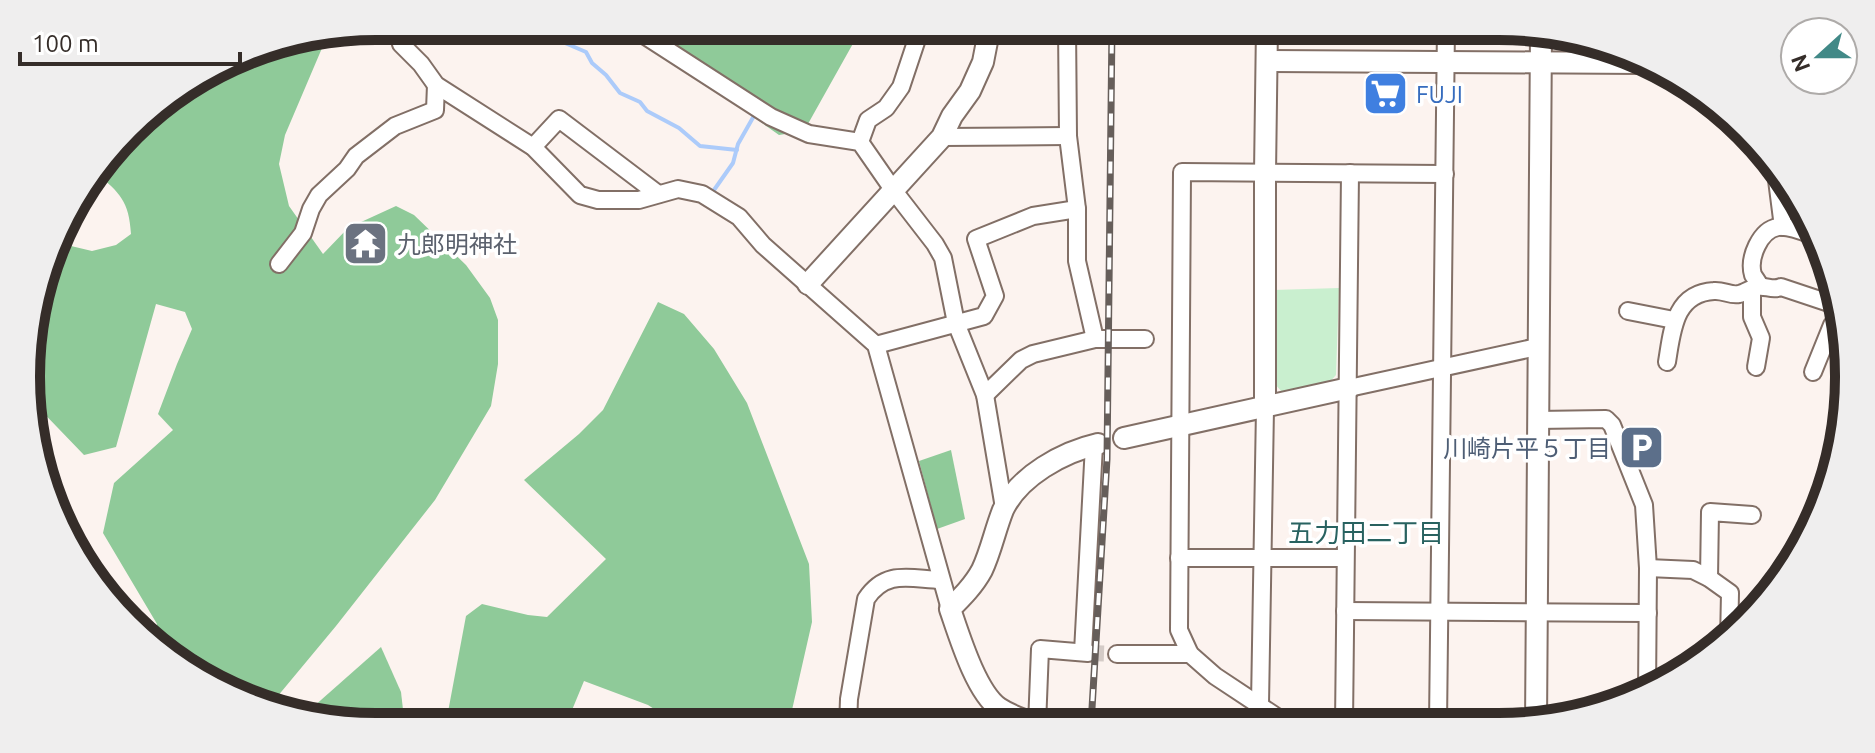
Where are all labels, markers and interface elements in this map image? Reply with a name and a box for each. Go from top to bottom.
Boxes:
scale bar [20,16,240,66]
north arrow [1779,16,1859,96]
text: 100 m [32,30,99,57]
text: N [1785,51,1814,75]
supermarket icon: FUJI [1361,70,1409,118]
place label: FUJI [1416,81,1463,108]
temple icon: 九郎明神社 [342,220,390,268]
place label: 九郎明神社 [397,231,517,258]
parking icon: 川崎片平５丁目 [1618,424,1666,472]
place label: 川崎片平５丁目 [1443,435,1611,462]
district label: 五力田二丁目 [1288,518,1444,547]

